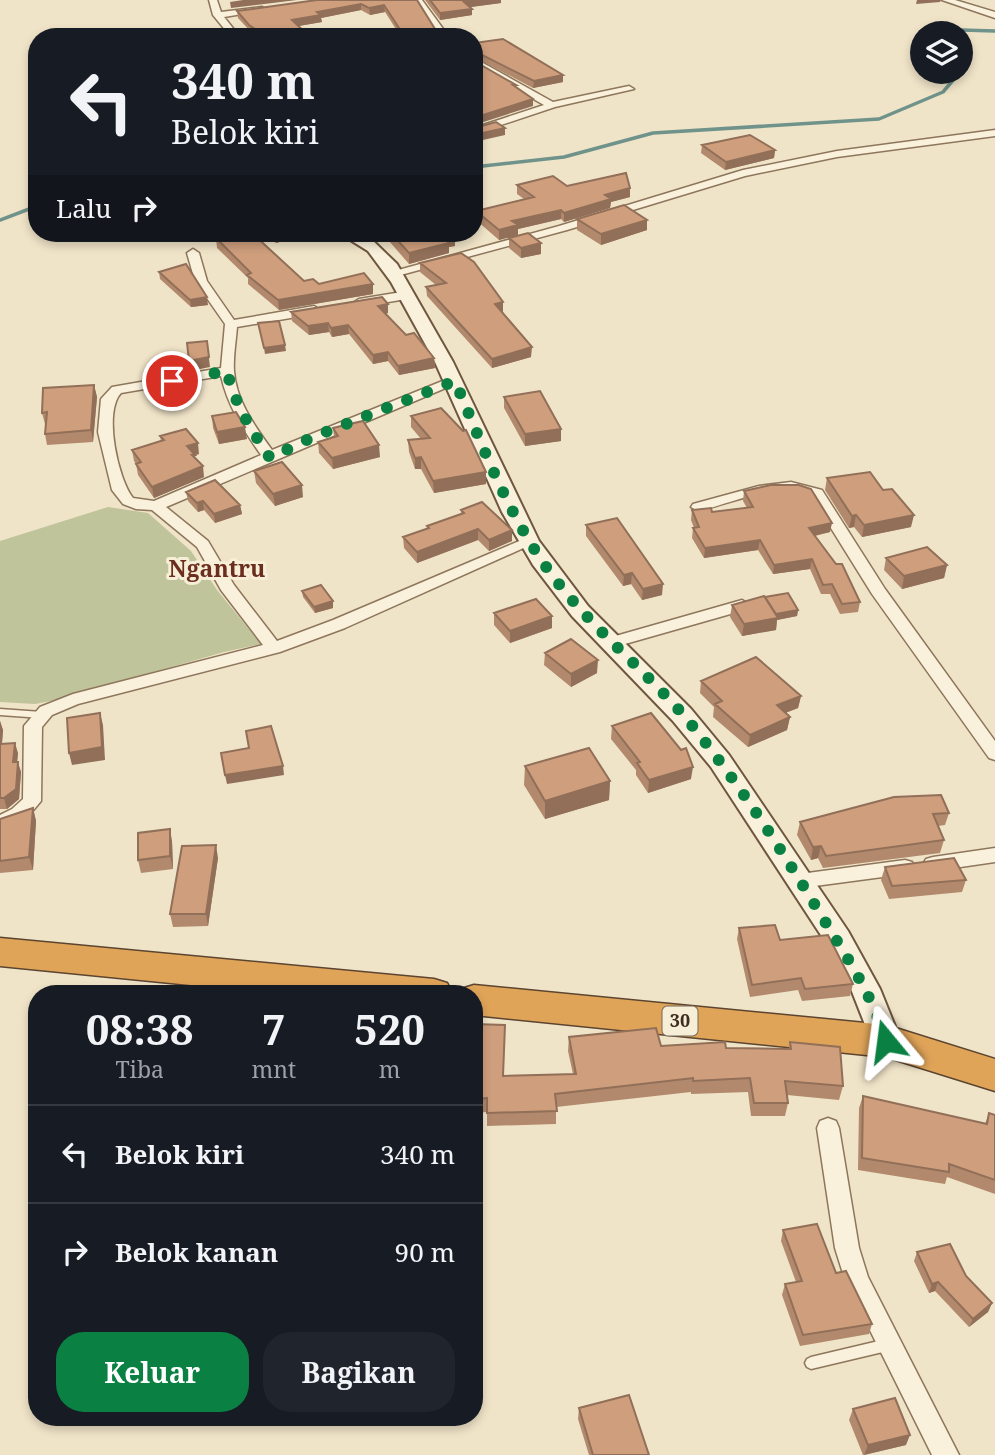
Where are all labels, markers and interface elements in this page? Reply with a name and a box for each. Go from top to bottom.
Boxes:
map controls [910,21,973,84]
button: layers [910,21,973,84]
text: 340 m [171,47,315,113]
icon: left [56,56,147,147]
text: Belok kiri [171,110,319,153]
icon: right [125,189,163,227]
text: Lalu [56,190,111,226]
pin [142,351,202,411]
icon: arrive [153,362,191,400]
district label: Ngantru [169,552,265,584]
text: 08:38 [86,1000,194,1057]
text: 7 [262,1000,286,1057]
text: 520 [354,1000,425,1057]
position arrow [849,1004,923,1078]
road number: 30 [662,1006,698,1036]
text: Tiba [115,1053,164,1085]
text: mnt [251,1053,296,1085]
text: m [379,1053,400,1085]
icon: left [56,1135,94,1173]
text: Belok kiri [115,1136,244,1172]
text: 340 m [380,1136,455,1172]
icon: right [56,1233,94,1271]
text: Belok kanan [115,1234,278,1270]
text: 90 m [395,1234,455,1270]
button: Keluar [56,1332,249,1412]
button: Bagikan [263,1332,455,1412]

